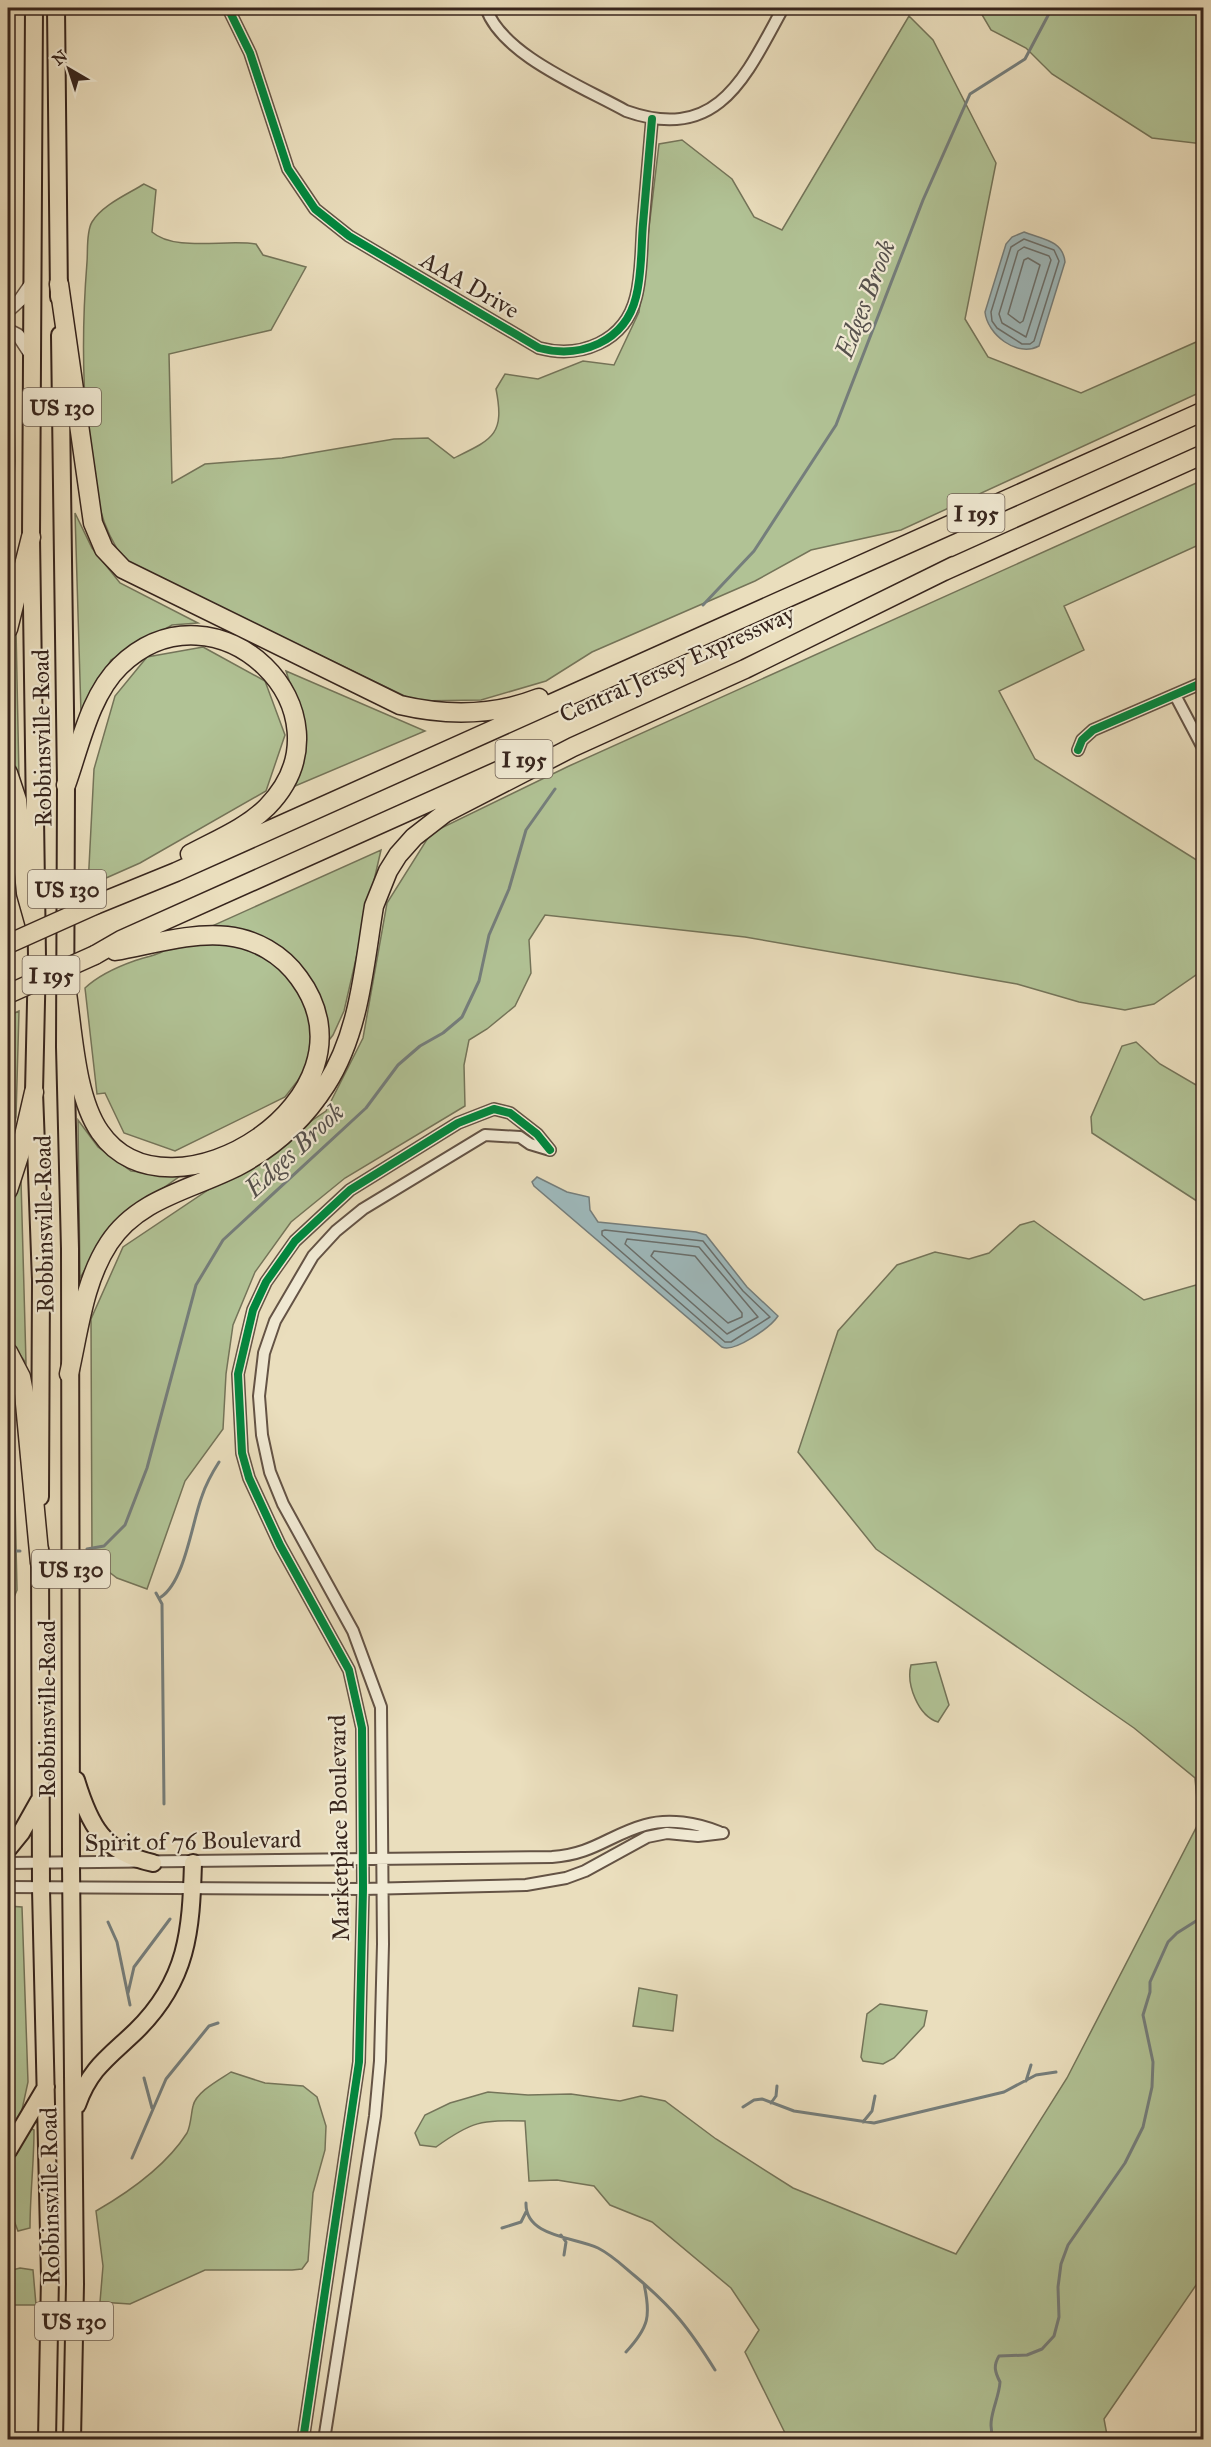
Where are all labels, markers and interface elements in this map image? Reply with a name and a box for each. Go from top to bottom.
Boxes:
north arrow [39,39,99,99]
text: N [49,46,71,69]
water label: Edges Brook [827,235,902,364]
street label: AAA Drive [414,244,525,325]
road number: US 130 [23,388,101,426]
road number: I 195 [948,494,1004,532]
street label: Central Jersey Expressway [555,598,800,729]
street label: Robbinsville Road [25,649,59,827]
road number: I 195 [496,740,552,778]
road number: US 130 [28,870,106,908]
road number: I 195 [22,956,80,994]
water label: Edges Brook [237,1096,351,1205]
street label: Robbinsville Road [27,1135,61,1313]
road number: US 130 [32,1550,110,1588]
street label: Robbinsville Road [32,1620,62,1798]
street label: Marketplace Boulevard [322,1714,356,1942]
street label: Spirit of 76 Boulevard [84,1824,302,1858]
street label: Robbinsville Road [33,2107,67,2285]
road number: US 130 [35,2302,113,2340]

